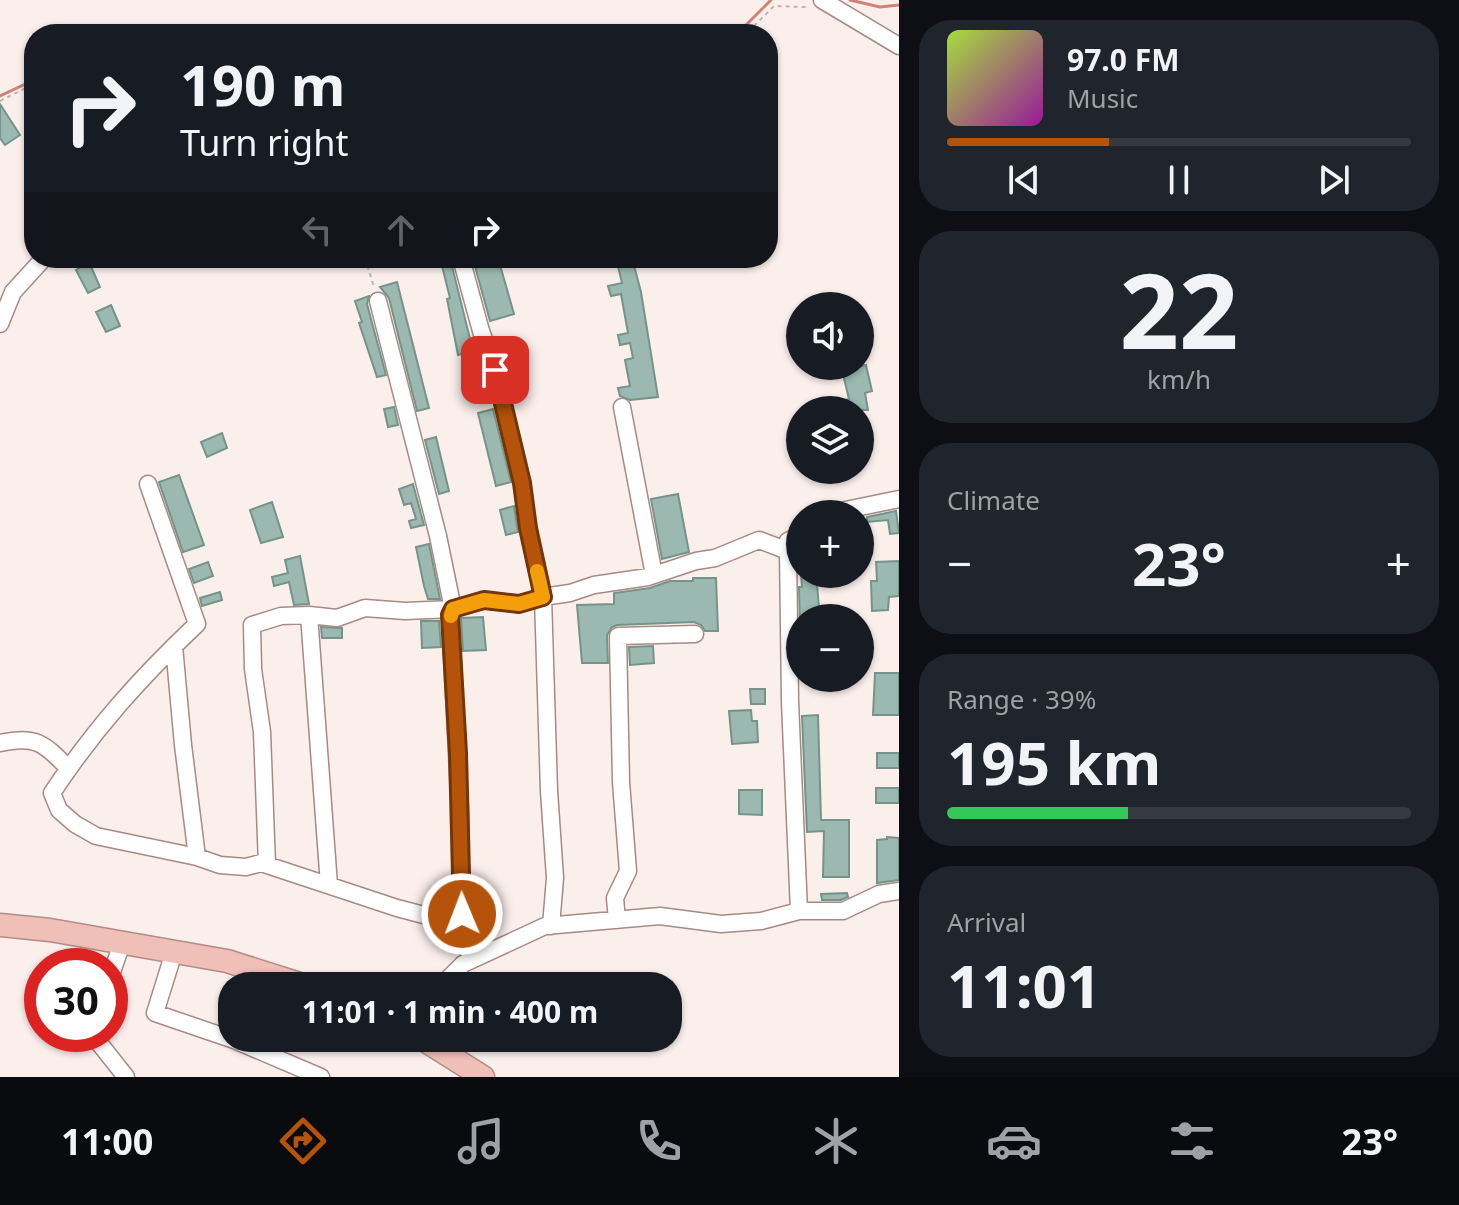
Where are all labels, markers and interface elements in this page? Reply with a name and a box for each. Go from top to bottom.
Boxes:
text: 97.0 FM [1067,39,1179,80]
text: 190 m [180,46,345,122]
icon: right [48,56,152,160]
text: Music [1067,80,1138,116]
text: Turn right [180,118,348,167]
icon: previous [1002,158,1046,202]
icon: pause [1157,158,1201,202]
icon: next [1312,158,1356,202]
icon: left [295,208,339,252]
icon: ahead [379,208,423,252]
icon: right [463,208,507,252]
text: 22 [1120,238,1238,379]
map controls [786,292,874,692]
button: sound [786,292,874,380]
pin [461,336,529,404]
icon: arrive [473,348,517,392]
text: km/h [1147,361,1211,397]
button: layers [786,396,874,484]
text: Climate [947,482,1040,518]
button: + [786,500,874,588]
text: 23° [1132,522,1226,604]
text: − [947,533,972,593]
text: + [1386,533,1411,593]
button: − [786,604,874,692]
text: Range · 39% [947,681,1096,717]
text: 195 km [947,721,1161,803]
position arrow [420,872,504,956]
text: Arrival [947,904,1026,940]
text: 11:01 [947,944,1101,1026]
speed limit sign: 30 [24,948,128,1052]
text: 11:01 · 1 min · 400 m [302,991,598,1032]
icon: directions [275,1113,331,1169]
icon: music [453,1113,509,1169]
icon: phone [631,1113,687,1169]
icon: climate [808,1113,864,1169]
icon: car [986,1113,1042,1169]
icon: filters [1164,1113,1220,1169]
text: 11:00 [61,1117,153,1166]
text: 23° [1342,1117,1398,1166]

